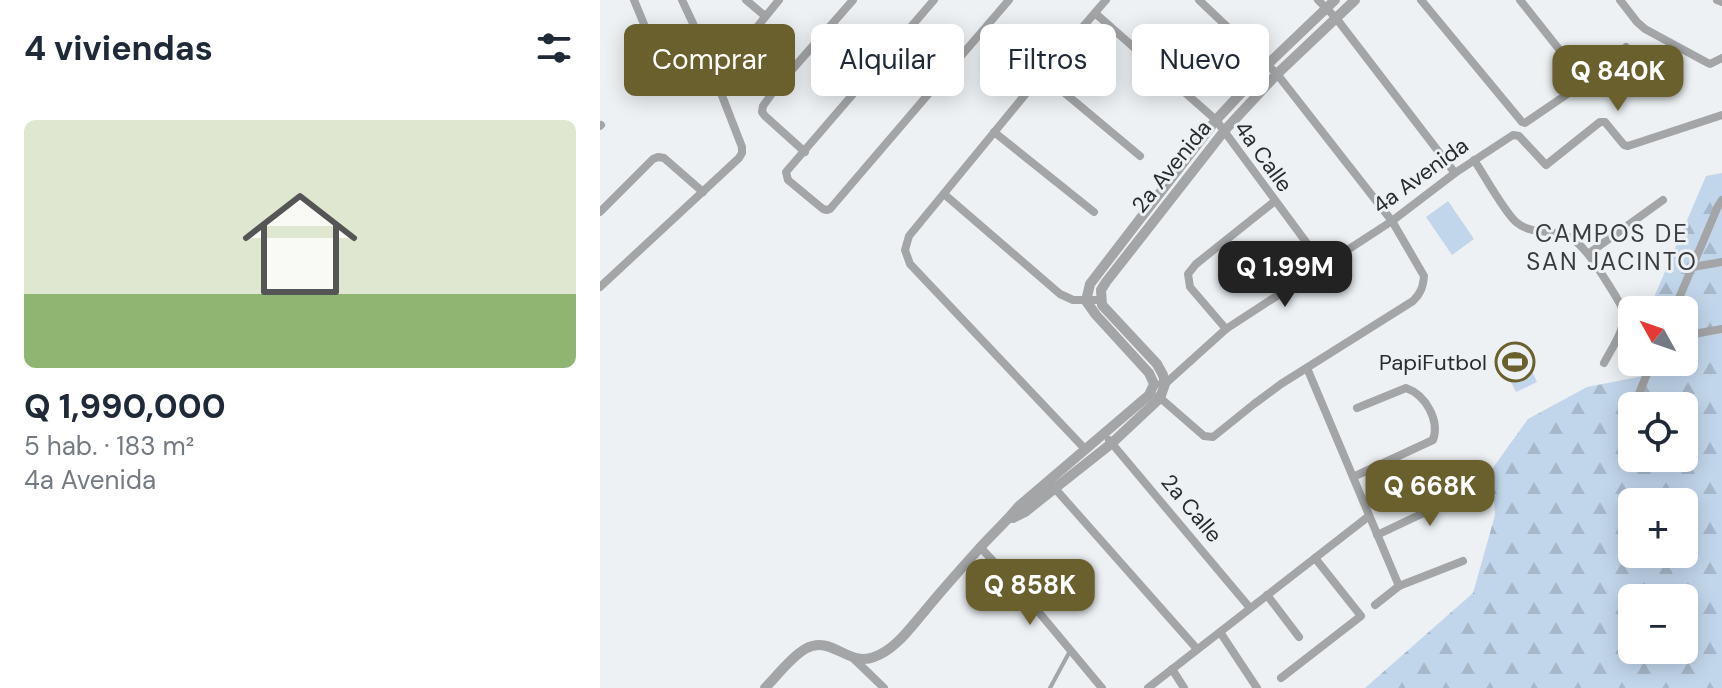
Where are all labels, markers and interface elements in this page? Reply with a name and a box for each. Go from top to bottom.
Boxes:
chip: Comprar [624,24,795,96]
chip: Alquilar [811,24,964,96]
chip: Filtros [980,24,1116,96]
chip: Nuevo [1132,24,1269,96]
text: 4 viviendas [24,26,213,71]
icon: filters [532,26,576,70]
pin: Q 840K [1553,45,1683,113]
text: Q 840K [1570,54,1666,88]
street label: 2a Avenida [1125,114,1218,219]
street label: 4a Calle [1228,115,1299,198]
street label: 4a Avenida [1367,131,1474,220]
icon: home [228,172,372,316]
district label: CAMPOS DE SAN JACINTO [1526,218,1698,277]
pin: Q 1.99M [1211,241,1359,309]
text: Q 1.99M [1236,250,1334,284]
north arrow [1618,296,1698,376]
map controls [1618,296,1698,664]
sports icon: PapiFutbol [1494,341,1536,383]
place label: PapiFutbol [1379,348,1487,377]
text: Q 1,990,000 [24,384,226,429]
button: locate [1618,392,1698,472]
text: 5 hab. · 183 m² [24,429,194,463]
pin: Q 668K [1365,460,1495,528]
text: 4a Avenida [24,463,156,497]
street label: 2a Calle [1155,468,1229,548]
text: Q 668K [1384,469,1476,503]
button: + [1618,488,1698,568]
pin: Q 858K [965,559,1095,627]
text: Q 858K [984,568,1076,602]
button: − [1618,584,1698,664]

